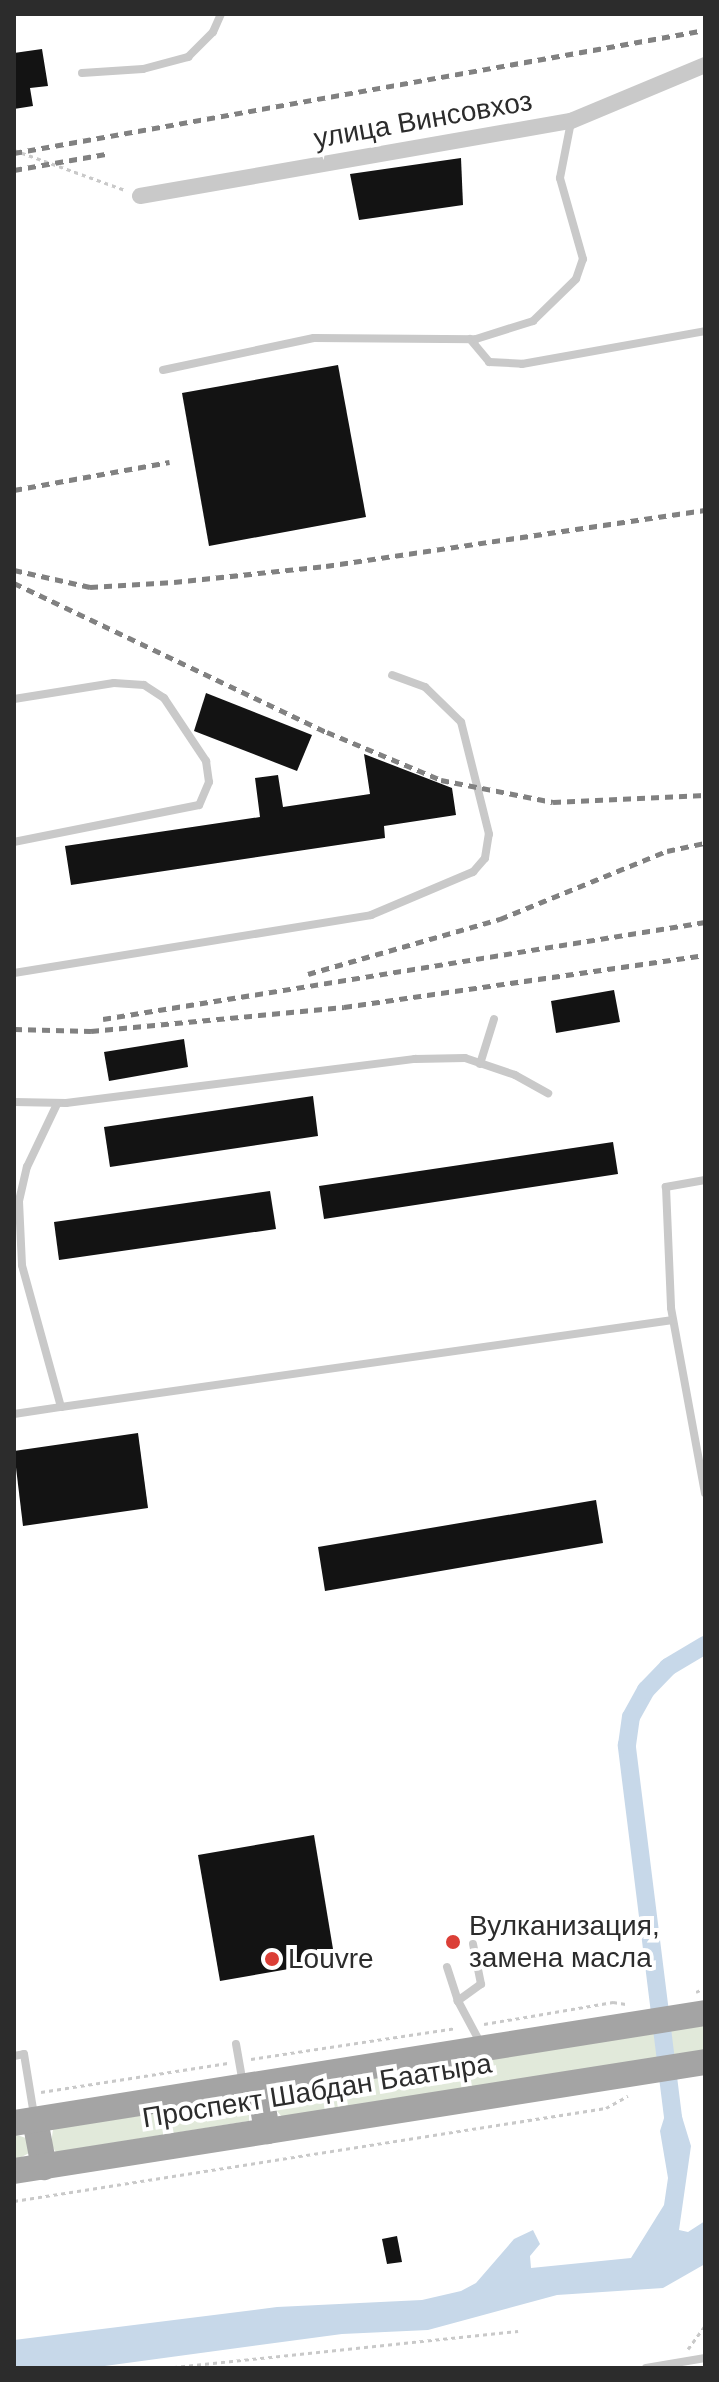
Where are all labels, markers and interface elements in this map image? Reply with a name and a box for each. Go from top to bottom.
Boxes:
street label: улица Винсовхоз [311,84,535,156]
place label: Вулканизация, замена масла [469,1909,660,1975]
marker: Вулканизация, замена масла [444,1933,462,1951]
place label: Louvre [288,1942,374,1976]
marker: Louvre [263,1950,281,1968]
street label: Проспект Шабдан Баатыра [140,2047,494,2135]

